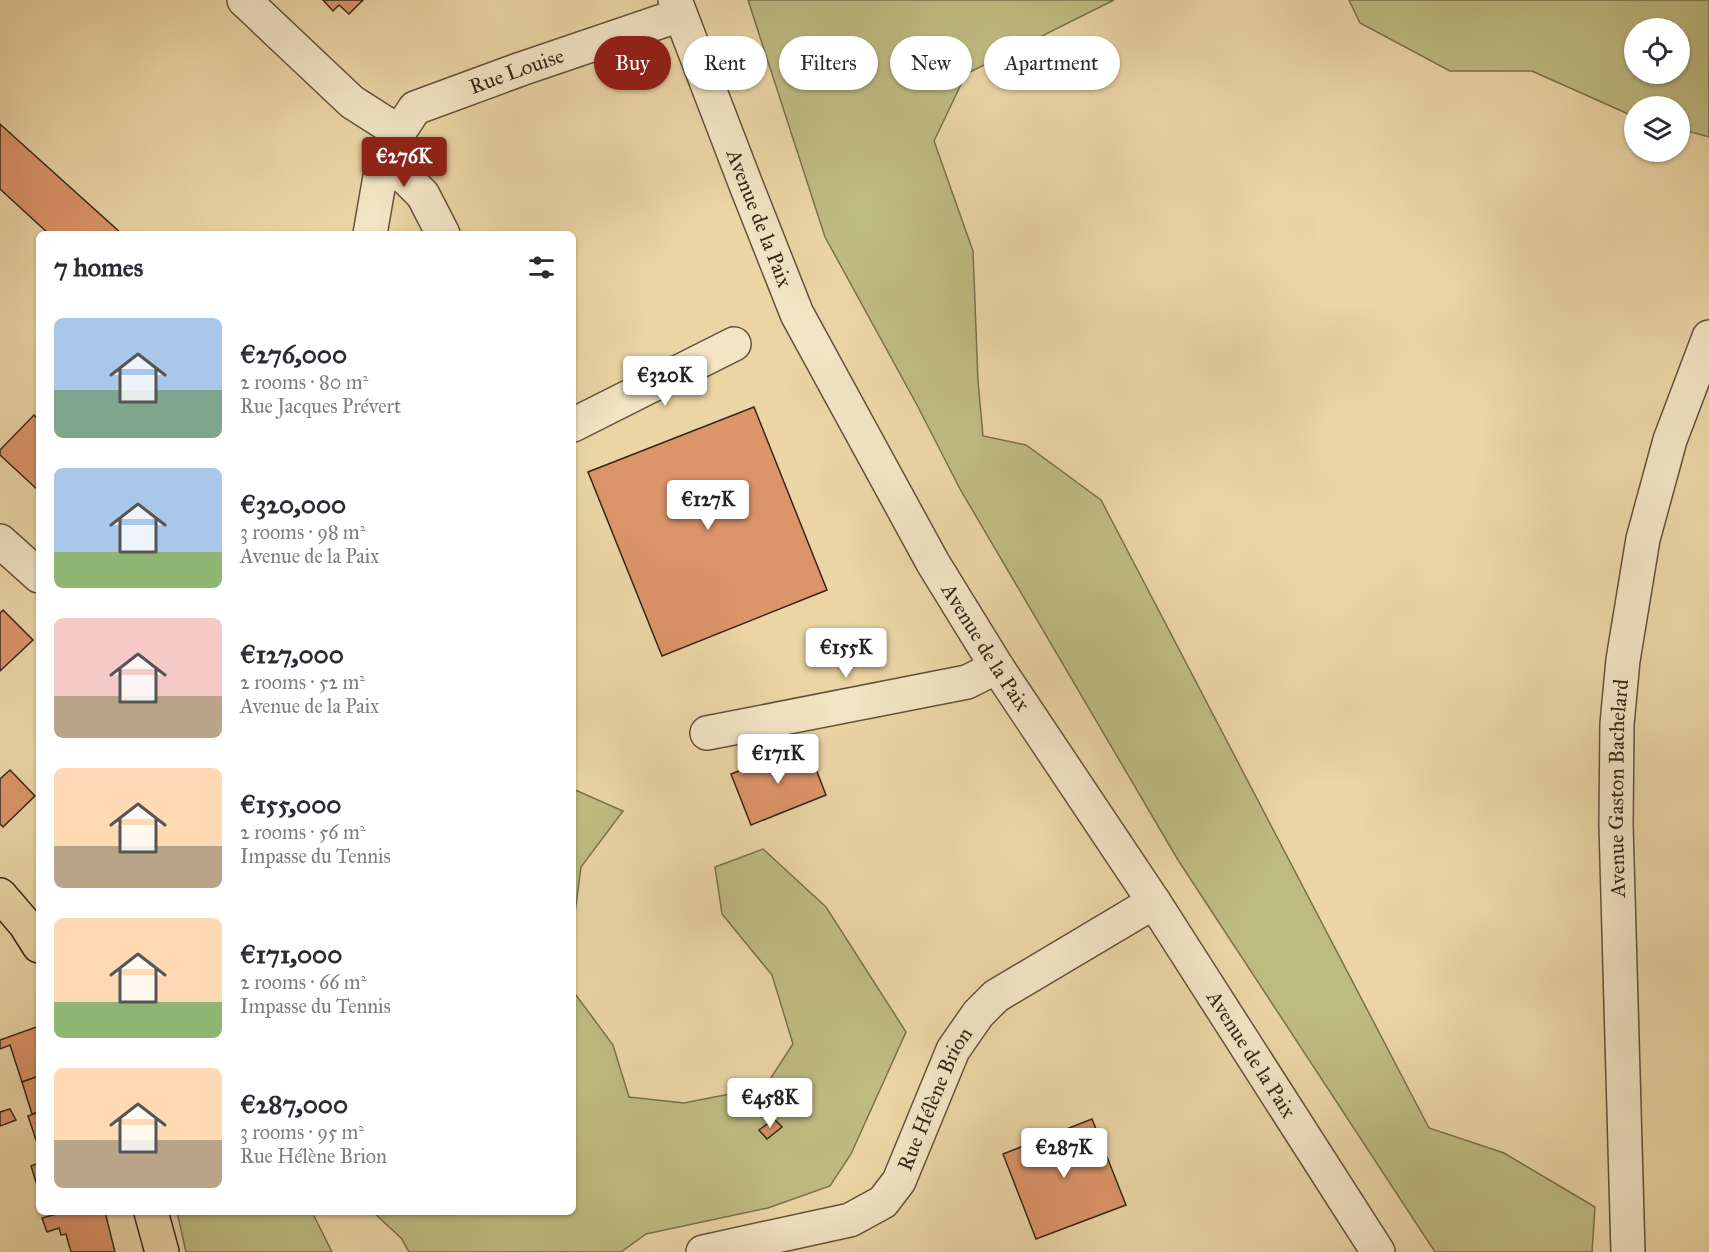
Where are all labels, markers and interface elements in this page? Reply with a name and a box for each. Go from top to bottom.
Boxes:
map controls [1624,18,1690,162]
button: locate [1624,18,1690,84]
chip: Buy [594,36,671,90]
chip: Rent [683,36,767,90]
chip: Filters [779,36,878,90]
chip: New [890,36,972,90]
chip: Apartment [984,36,1120,90]
street label: Rue Louise [466,42,567,100]
button: layers [1624,96,1690,162]
pin: €276K [362,137,446,188]
text: €276K [376,144,432,168]
street label: Avenue de la Paix [720,145,798,292]
text: 7 homes [54,251,143,283]
icon: filters [525,251,558,284]
text: €276,000 [240,338,347,370]
icon: home [102,342,174,414]
pin: €320K [623,356,707,407]
text: €320K [637,363,693,387]
text: 2 rooms · 80 m² [240,370,368,394]
text: Rue Jacques Prévert [240,394,401,418]
pin: €127K [666,480,750,531]
text: €127K [681,487,735,511]
text: €320,000 [240,488,346,520]
icon: home [102,492,174,564]
text: 3 rooms · 98 m² [240,520,365,544]
text: Avenue de la Paix [240,544,379,568]
street label: Avenue de la Paix [935,578,1036,717]
pin: €155K [804,628,888,679]
text: €155K [820,635,872,659]
text: €127,000 [240,638,344,670]
icon: home [102,642,174,714]
text: 2 rooms · 52 m² [240,670,365,694]
street label: Avenue Gaston Bachelard [1603,677,1634,899]
text: Avenue de la Paix [240,694,379,718]
pin: €171K [736,734,820,785]
text: €171K [752,741,804,765]
text: €155,000 [240,788,341,820]
icon: home [102,792,174,864]
text: 2 rooms · 56 m² [240,820,366,844]
text: Impasse du Tennis [240,844,391,868]
text: €171,000 [240,938,342,970]
icon: home [102,942,174,1014]
text: 2 rooms · 66 m² [240,970,366,994]
street label: Avenue de la Paix [1201,985,1302,1123]
text: Impasse du Tennis [240,994,391,1018]
street label: Rue Hélène Brion [892,1022,978,1174]
pin: €458K [728,1078,812,1129]
text: €458K [741,1085,799,1109]
text: €287,000 [240,1088,348,1120]
icon: home [102,1092,174,1164]
text: 3 rooms · 95 m² [240,1120,364,1144]
pin: €287K [1022,1128,1106,1179]
text: €287K [1035,1135,1093,1159]
text: Rue Hélène Brion [240,1144,387,1168]

